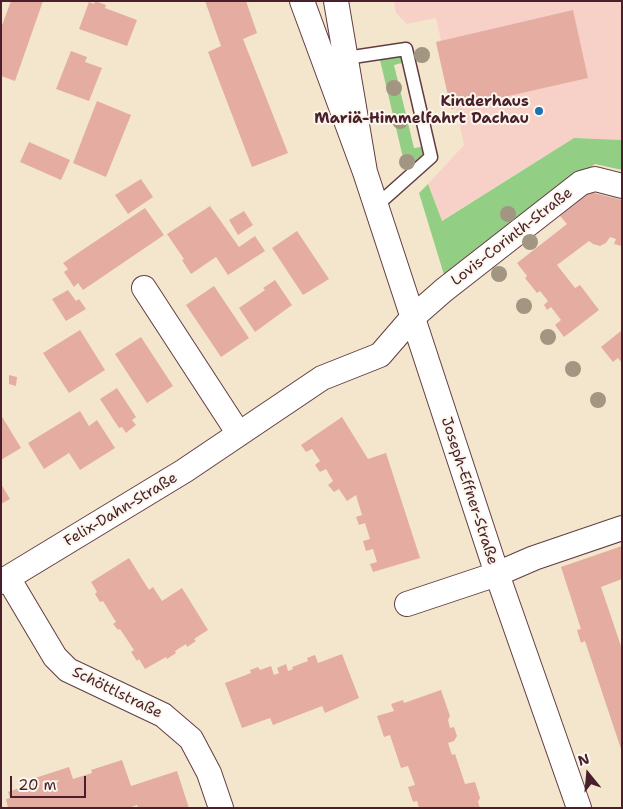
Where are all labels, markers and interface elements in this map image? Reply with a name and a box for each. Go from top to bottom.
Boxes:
place label: Kinderhaus Mariä-Himmelfahrt Dachau [314,93,529,128]
marker: Kinderhaus Mariä-Himmelfahrt Dachau [533,105,545,117]
street label: Lovis-Corinth-Straße [448,184,576,290]
street label: Joseph-Effner-Straße [437,415,501,567]
street label: Felix-Dahn-Straße [61,469,181,551]
street label: Schöttlstraße [69,663,165,723]
north arrow [563,749,613,799]
text: N [576,749,592,770]
scale bar [12,766,89,798]
text: 20 m [18,775,57,795]

